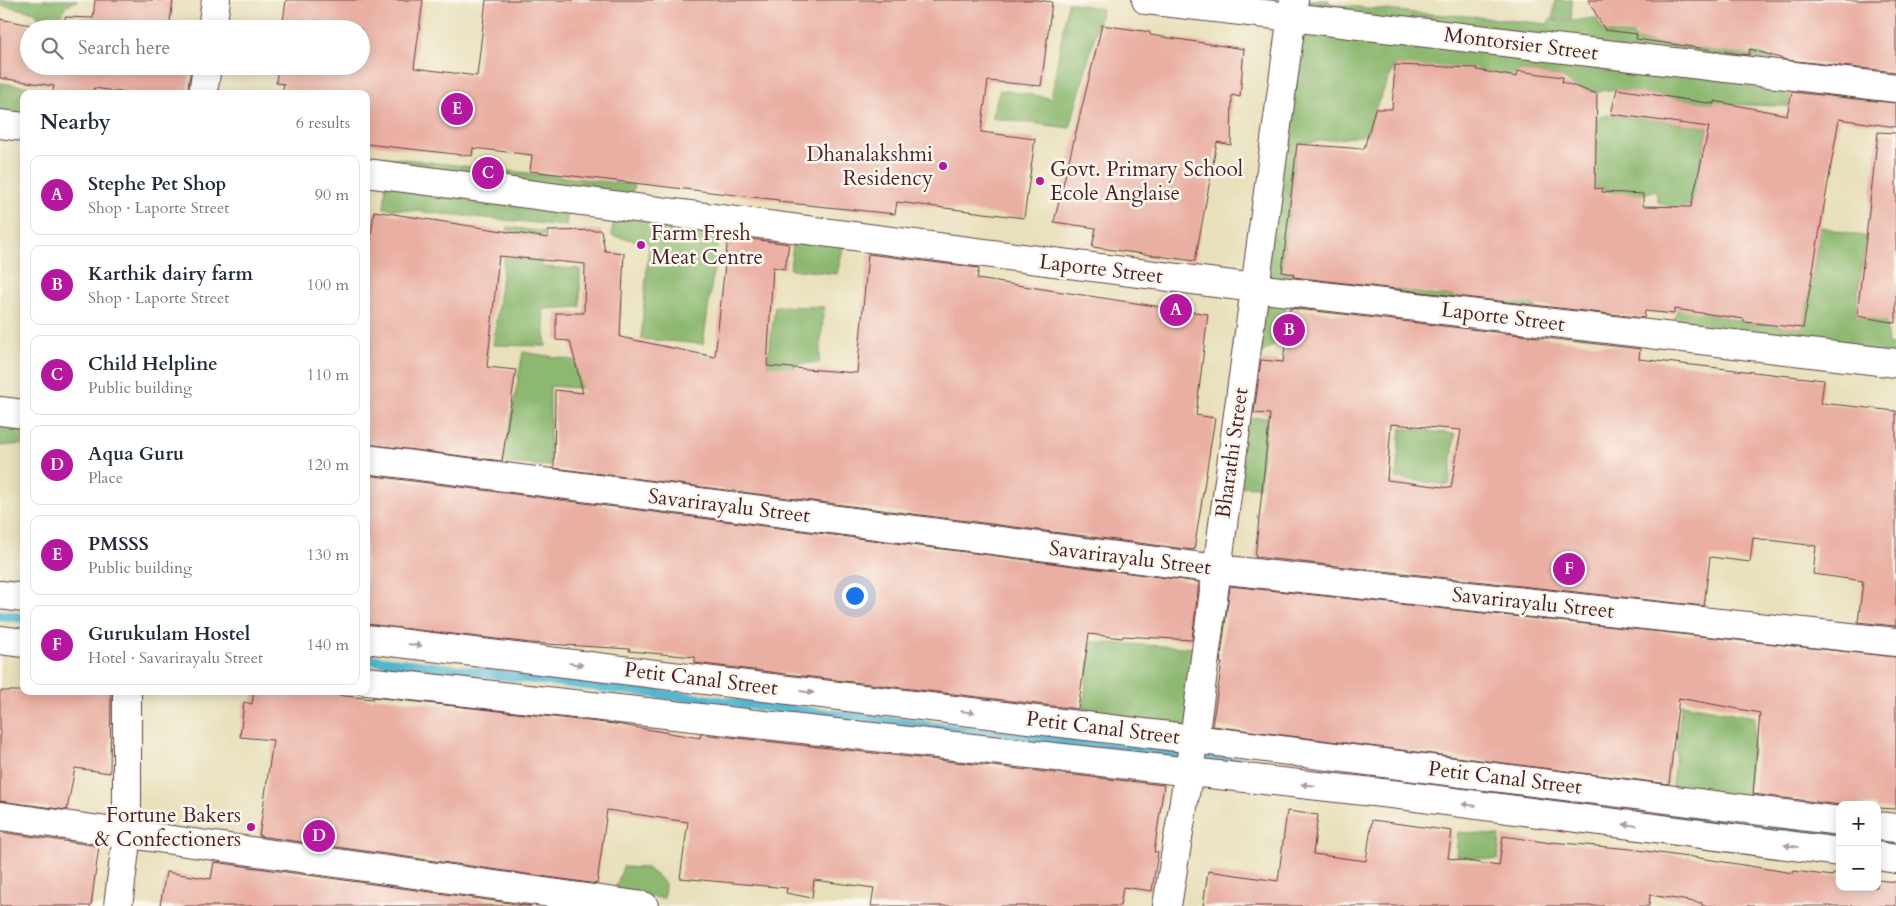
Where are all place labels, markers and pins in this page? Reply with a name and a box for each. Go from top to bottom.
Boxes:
pin: E [441,90,473,128]
place label: Dhanalakshmi Residency [806,140,933,193]
pin: C [472,154,504,192]
place label: Govt. Primary School Ecole Anglaise [1050,155,1243,208]
marker: Dhanalakshmi Residency [937,160,949,172]
marker: Govt. Primary School Ecole Anglaise [1034,175,1046,187]
place label: Farm Fresh Meat Centre [651,219,763,272]
marker: Farm Fresh Meat Centre [635,239,647,251]
pin: A [1160,291,1192,329]
pin: B [1273,311,1305,349]
pin: F [1553,550,1585,588]
place label: Fortune Bakers & Confectioners [95,801,241,854]
pin: D [303,817,335,855]
marker: Fortune Bakers & Confectioners [245,821,257,833]

